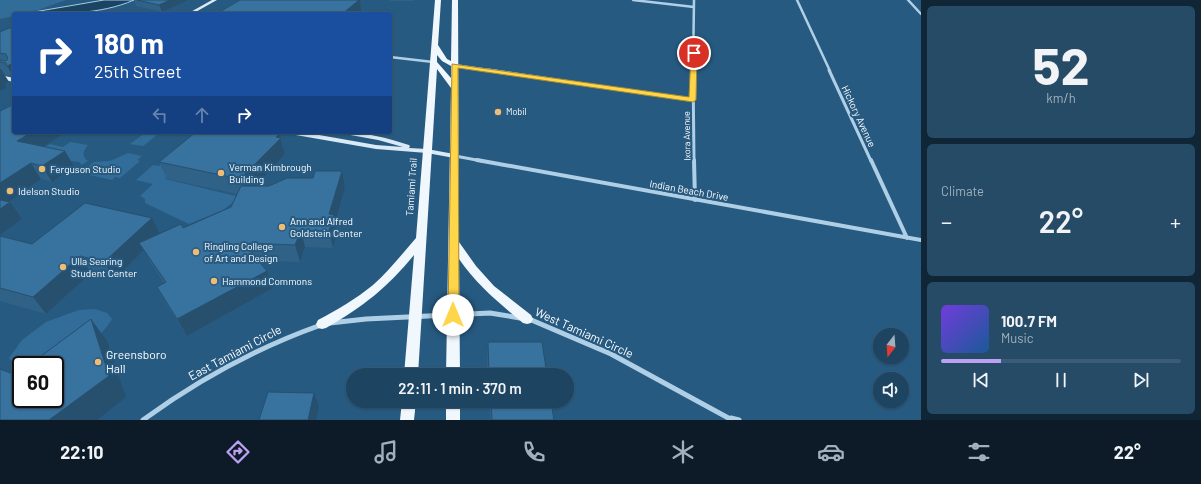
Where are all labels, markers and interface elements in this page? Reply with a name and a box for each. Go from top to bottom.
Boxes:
text: 180 m [94,26,164,60]
icon: right [28,28,80,80]
text: 52 [1032,33,1090,95]
pin [677,36,711,70]
icon: arrive [683,42,705,64]
text: 25th Street [94,60,182,82]
street label: Hickory Avenue [839,83,879,149]
text: km/h [1046,90,1076,106]
icon: left [149,104,171,126]
icon: ahead [191,104,213,126]
icon: right [233,104,255,126]
place label: Mobil [506,106,527,117]
marker: Mobil [493,107,503,117]
street label: Ixora Avenue [681,111,692,161]
street label: Tamiami Trail [403,158,419,216]
place label: Verman Kimbrough Building [229,161,312,185]
place label: Ferguson Studio [50,163,121,175]
marker: Ferguson Studio [37,164,47,174]
marker: Verman Kimbrough Building [216,168,226,178]
street label: Indian Beach Drive [649,177,729,203]
text: Climate [941,183,984,199]
place label: Idelson Studio [18,185,80,197]
marker: Idelson Studio [5,186,15,196]
text: 22° [1039,203,1083,239]
text: − [941,208,952,234]
text: + [1170,208,1181,234]
place label: Ann and Alfred Goldstein Center [290,215,362,239]
marker: Ann and Alfred Goldstein Center [277,222,287,232]
place label: Ringling College of Art and Design [204,240,278,264]
marker: Ringling College of Art and Design [191,247,201,257]
place label: Ulla Searing Student Center [71,255,137,279]
marker: Ulla Searing Student Center [58,262,68,272]
place label: Hammond Commons [222,275,312,287]
marker: Hammond Commons [209,276,219,286]
position arrow [432,294,474,336]
street label: West Tamiami Circle [533,304,636,360]
text: 100.7 FM [1001,312,1057,330]
street label: East Tamiami Circle [186,322,283,383]
north arrow [873,328,909,364]
map controls [873,328,909,408]
text: Music [1001,330,1034,346]
place label: Greensboro Hall [106,347,167,375]
speed limit sign: 60 [12,356,64,408]
marker: Greensboro Hall [93,357,103,367]
icon: previous [970,369,992,391]
icon: pause [1050,369,1072,391]
icon: next [1130,369,1152,391]
button: sound [873,372,909,408]
text: 22:11 · 1 min · 370 m [398,379,522,397]
icon: directions [224,438,252,466]
icon: music [372,438,400,466]
icon: phone [520,438,548,466]
icon: climate [669,438,697,466]
icon: car [817,438,845,466]
icon: filters [965,438,993,466]
text: 22:10 [60,441,104,463]
text: 22° [1114,441,1141,463]

